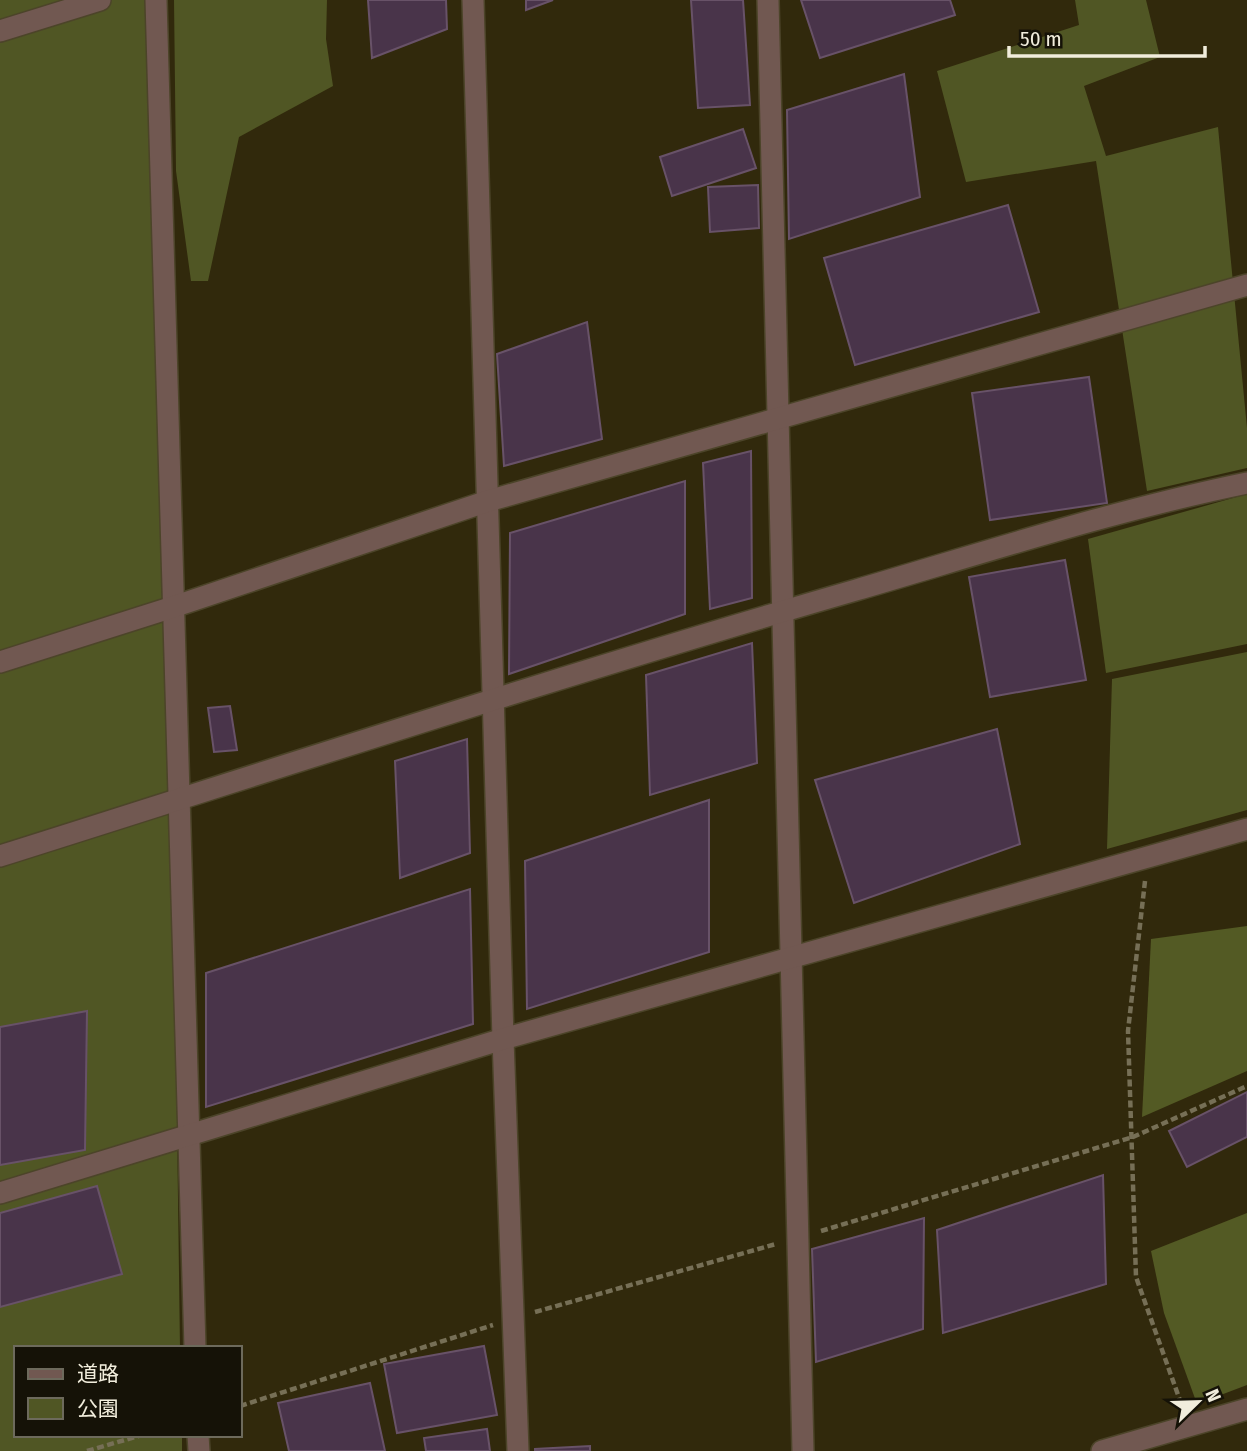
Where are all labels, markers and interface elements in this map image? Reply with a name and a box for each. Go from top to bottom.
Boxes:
scale bar [1009,14,1205,58]
text: 50 m [1020,26,1062,52]
legend [14,1346,242,1437]
text: 道路 [77,1361,119,1387]
north arrow [1163,1367,1233,1437]
text: N [1200,1386,1226,1405]
text: 公園 [77,1396,119,1422]

